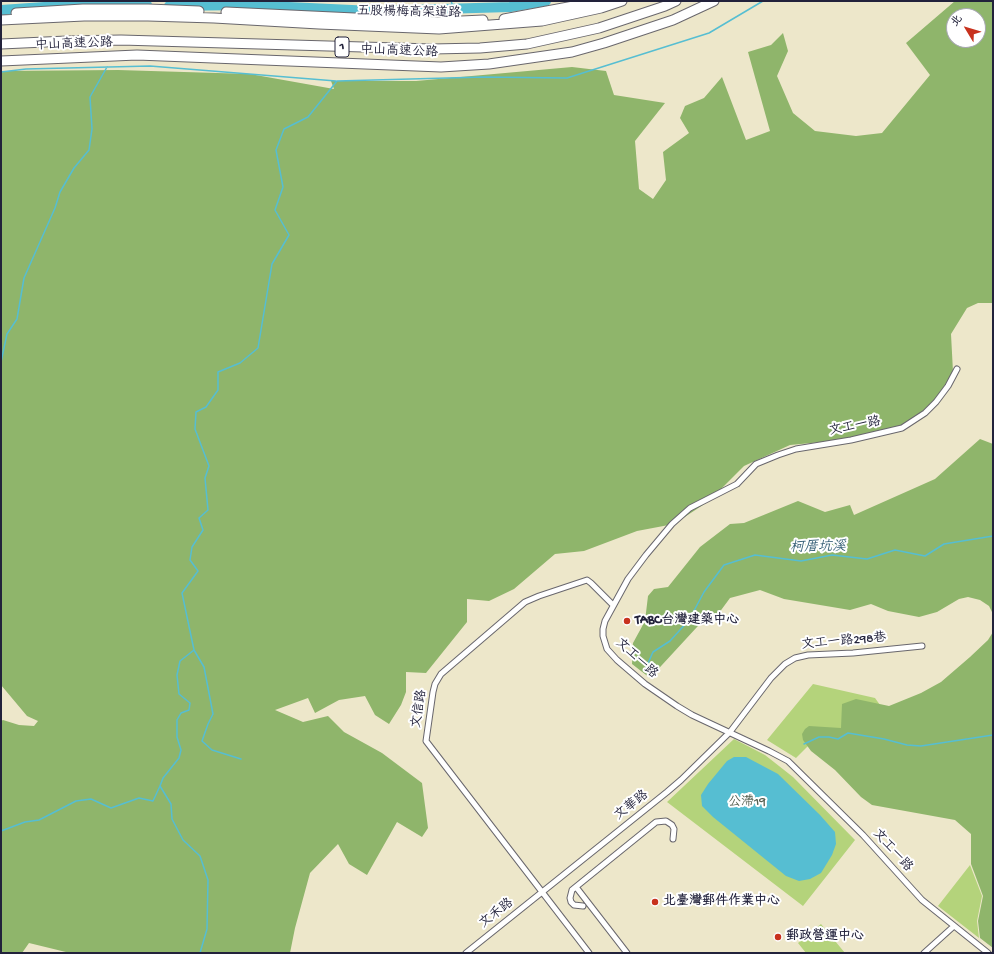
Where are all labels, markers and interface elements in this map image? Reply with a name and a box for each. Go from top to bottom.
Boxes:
street label: 五股楊梅高架道路 [357,4,461,22]
north arrow [946,8,986,48]
text: 北 [949,13,965,29]
street label: 中山高速公路 [35,36,113,54]
road number: 1 [335,37,349,57]
street label: 中山高速公路 [360,43,438,61]
street label: 文工一路 [828,414,882,440]
water label: 柯厝坑溪 [790,539,846,557]
place label: TABC台灣建築中心 [635,613,739,629]
marker: TABC台灣建築中心 [622,616,632,626]
street label: 文工一路298巷 [801,631,887,653]
street label: 文工一路 [612,636,660,682]
street label: 文信路 [409,689,431,729]
street label: 文華路 [612,788,652,824]
park label: 公滯19 [728,795,766,811]
street label: 文工一路 [869,826,915,876]
place label: 北臺灣郵件作業中心 [663,894,780,910]
street label: 文禾路 [477,896,517,932]
marker: 北臺灣郵件作業中心 [650,897,660,907]
place label: 郵政營運中心 [786,929,864,945]
marker: 郵政營運中心 [773,932,783,942]

